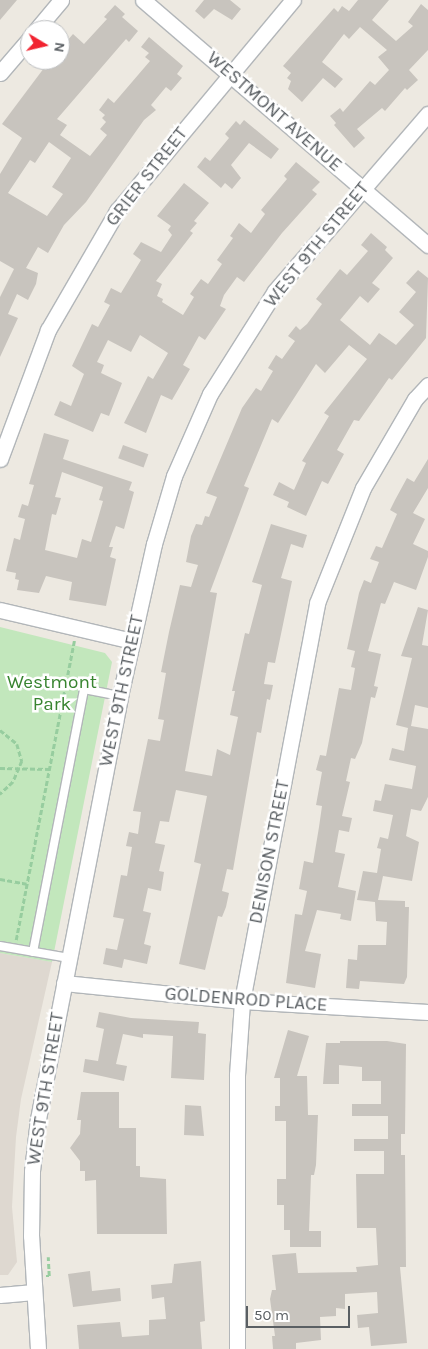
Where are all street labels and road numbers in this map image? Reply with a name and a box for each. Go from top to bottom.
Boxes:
street label: WESTMONT AVENUE [202,47,346,177]
street label: GRIER STREET [101,123,193,231]
street label: WEST 9TH STREET [260,178,374,312]
street label: WEST 9TH STREET [95,613,149,769]
street label: DENISON STREET [245,778,295,926]
street label: GOLDENROD PLACE [164,983,328,1017]
street label: WEST 9TH STREET [23,1011,69,1167]

